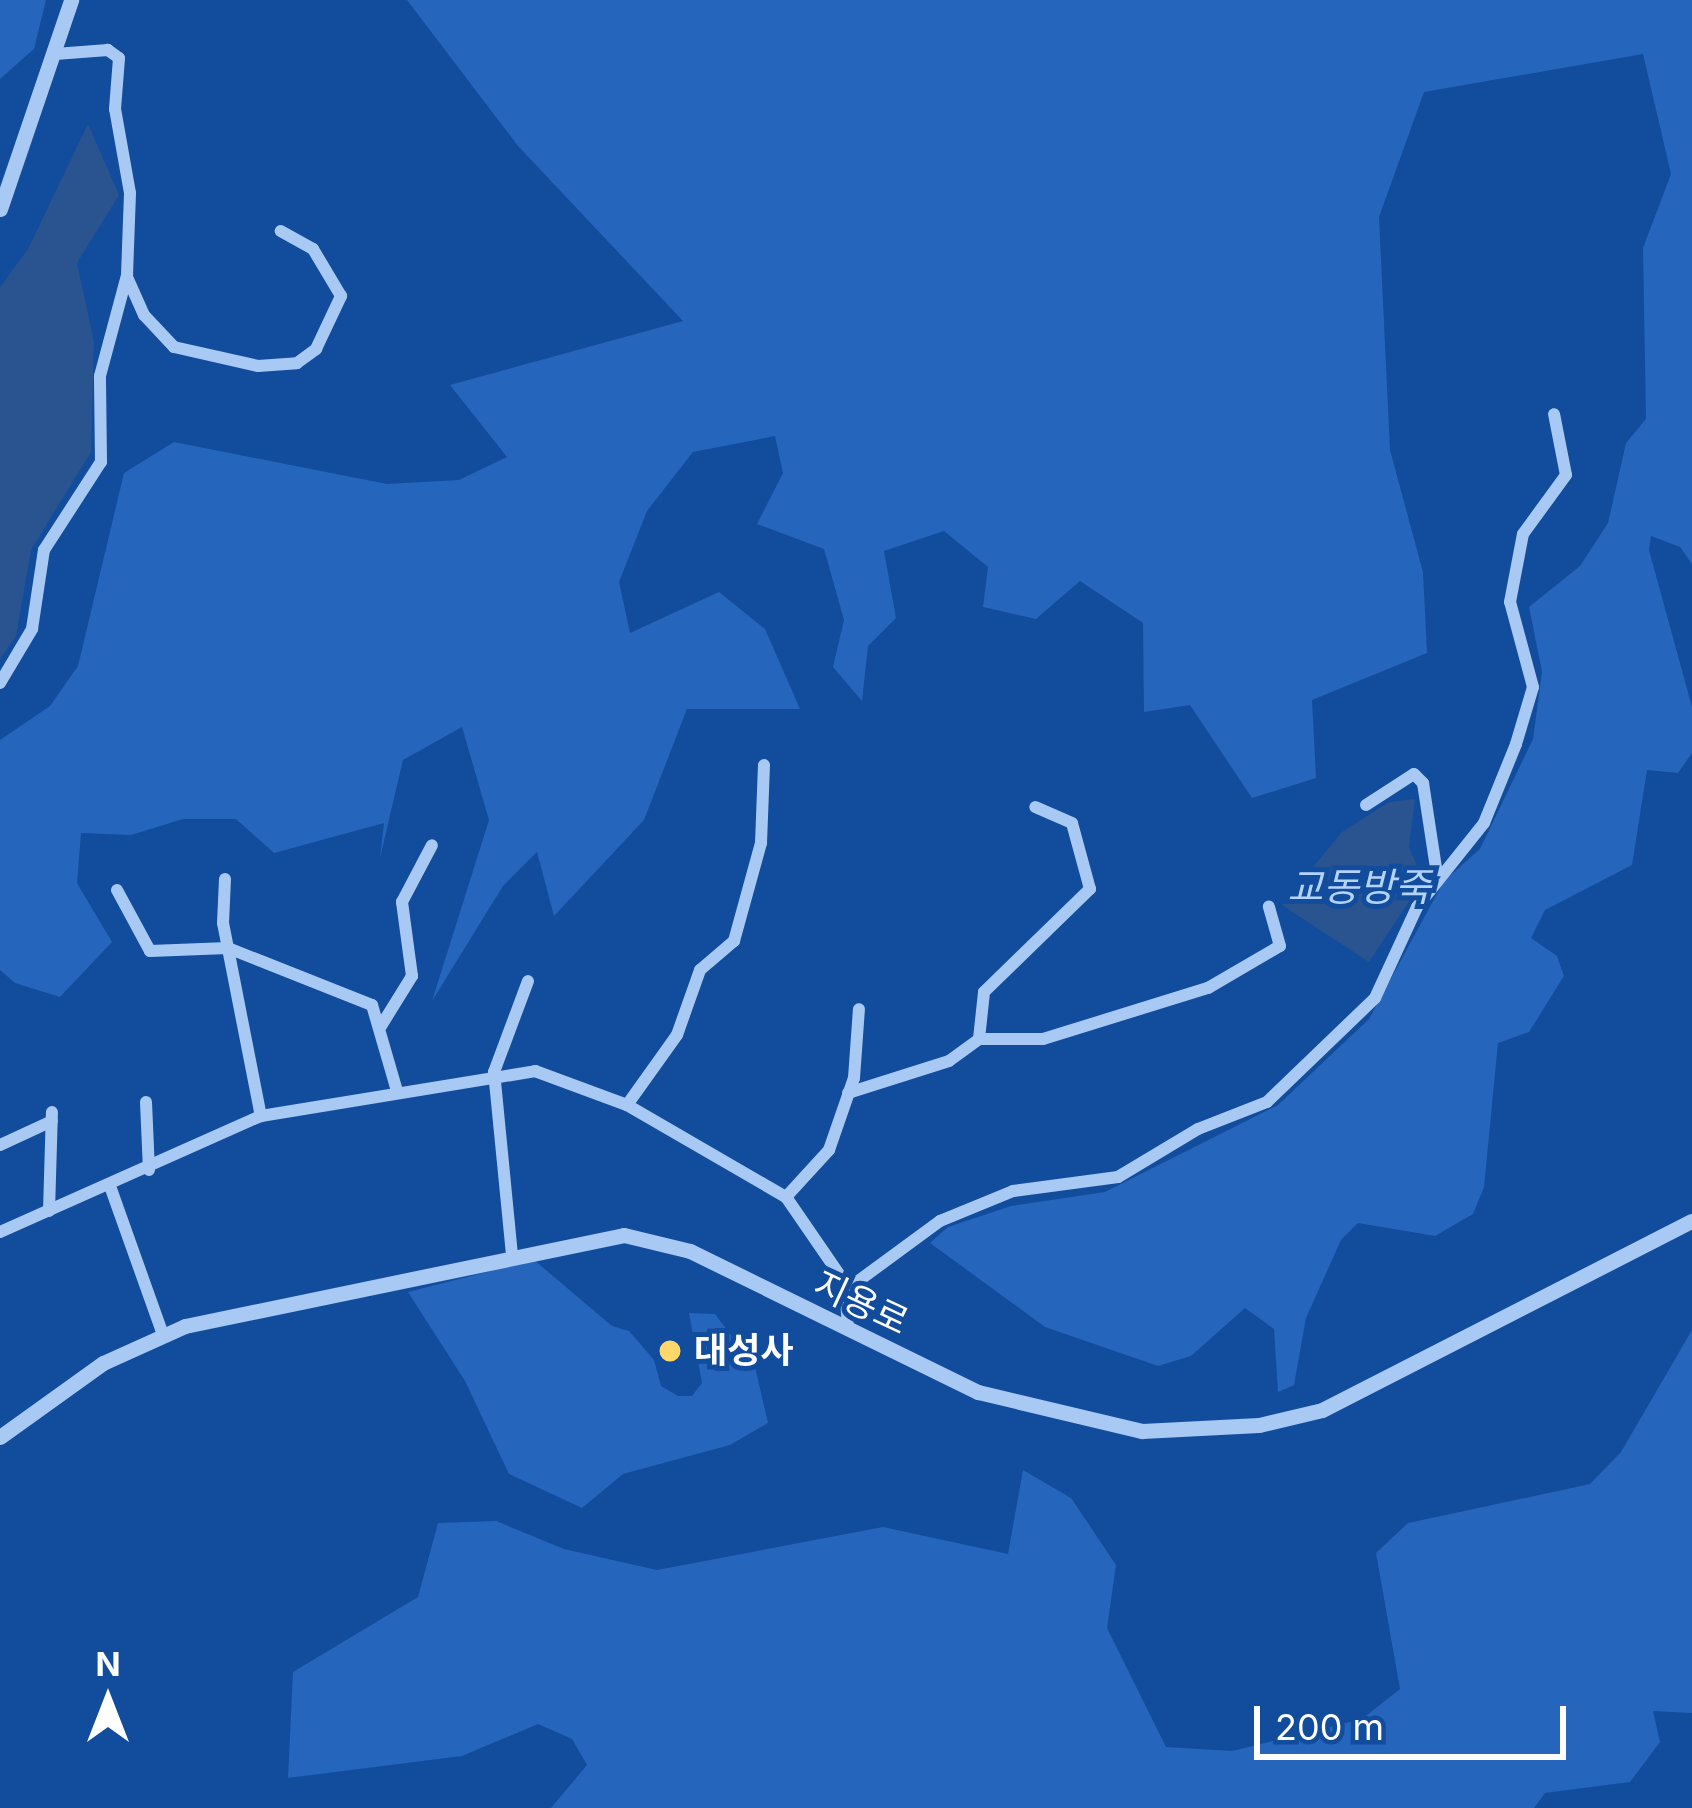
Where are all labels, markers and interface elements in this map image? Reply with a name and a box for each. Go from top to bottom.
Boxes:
water label: 교동방죽 [1287,864,1431,910]
street label: 지용로 [807,1262,915,1344]
place label: 대성사 [694,1329,793,1373]
marker: 대성사 [657,1338,683,1364]
north arrow [48,1640,168,1760]
text: N [95,1644,121,1684]
scale bar [1260,1682,1572,1756]
text: 200 m [1275,1705,1384,1749]

